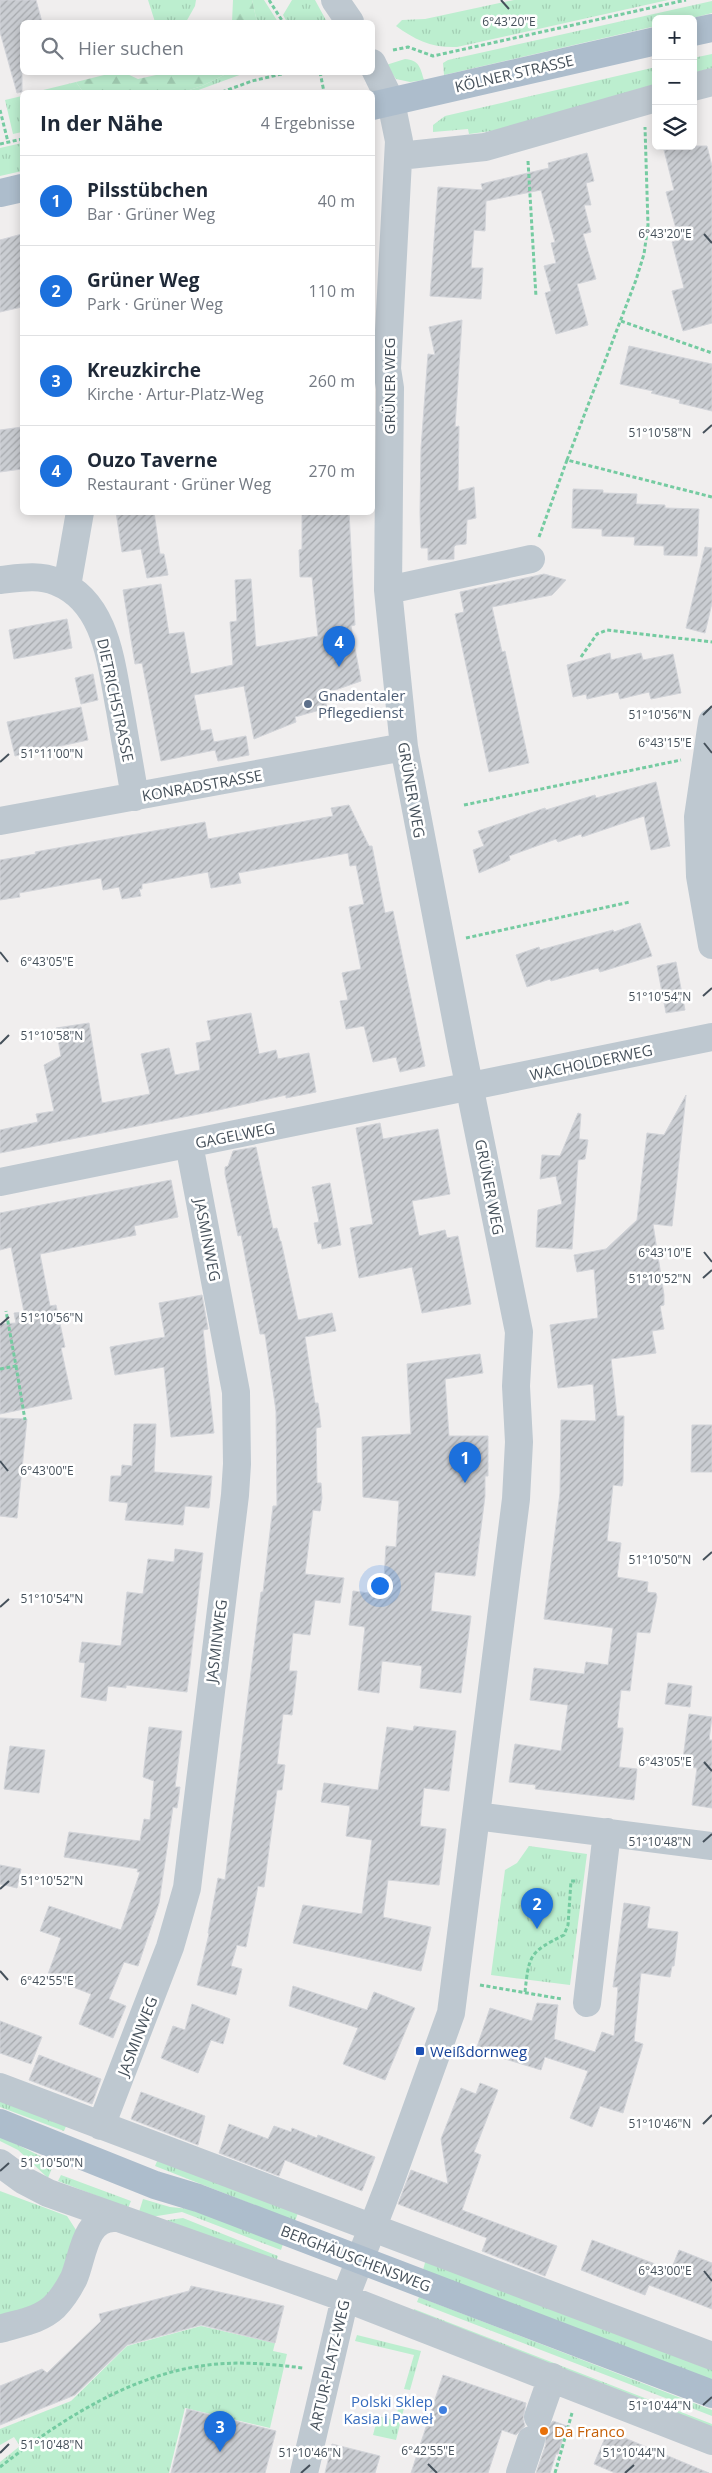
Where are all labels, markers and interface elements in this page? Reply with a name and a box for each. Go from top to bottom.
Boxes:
text: 6°43'20"E [482,13,536,30]
map controls [652,15,697,150]
button: + [652,15,697,60]
search box [20,20,375,75]
icon: search [38,34,66,62]
text: Hier suchen [78,35,184,61]
street label: KÖLNER STRASSE [453,50,575,96]
button: − [652,60,697,105]
button: layers [652,105,697,150]
text: In der Nähe [40,109,163,137]
text: 4 Ergebnisse [261,112,355,134]
text: Pilsstübchen [87,177,208,203]
text: 1 [51,190,61,212]
text: 40 m [318,190,355,212]
text: Bar · Grüner Weg [87,203,215,225]
text: 6°43'20"E [638,225,692,242]
text: Grüner Weg [87,267,199,293]
text: 2 [51,280,61,302]
text: 110 m [309,280,355,302]
text: Park · Grüner Weg [87,293,223,315]
street label: GRÜNER WEG [379,338,399,434]
text: Kreuzkirche [87,357,201,383]
text: 3 [51,370,61,392]
text: 260 m [309,370,355,392]
text: Kirche · Artur-Platz-Weg [87,383,264,405]
text: 51°10'58"N [629,424,691,441]
text: Ouzo Taverne [87,447,217,473]
text: 4 [51,460,61,482]
text: 270 m [309,460,355,482]
text: Restaurant · Grüner Weg [87,473,271,495]
pin: 4 [323,626,355,667]
street label: DIETRICHSTRASSE [93,636,139,764]
place label: Gnadentaler Pflegedienst [318,685,405,722]
marker: Gnadentaler Pflegedienst [302,698,314,710]
text: 51°10'56"N [629,706,691,723]
text: 6°43'15"E [638,734,692,751]
street label: GRÜNER WEG [394,741,430,839]
text: 51°11'00"N [21,745,83,762]
street label: KONRADSTRASSE [140,765,264,805]
text: 6°43'05"E [20,953,74,970]
text: 51°10'54"N [629,988,691,1005]
text: 51°10'58"N [21,1027,83,1044]
street label: WACHOLDERWEG [528,1039,654,1085]
street label: GAGELWEG [194,1117,276,1153]
street label: GRÜNER WEG [471,1137,509,1237]
street label: JASMINWEG [190,1195,226,1283]
text: 6°43'10"E [638,1244,692,1261]
text: 51°10'52"N [629,1270,691,1287]
text: 51°10'56"N [21,1309,83,1326]
pin: 1 [449,1442,481,1483]
text: 6°43'00"E [20,1462,74,1479]
text: 51°10'50"N [629,1551,691,1568]
your location [367,1573,393,1599]
text: 51°10'54"N [21,1590,83,1607]
street label: JASMINWEG [201,1598,231,1686]
text: 6°43'05"E [638,1753,692,1770]
text: 51°10'48"N [629,1833,691,1850]
text: 51°10'52"N [21,1872,83,1889]
pin: 2 [521,1888,553,1929]
text: 6°42'55"E [20,1972,74,1989]
street label: JASMINWEG [112,1993,161,2081]
place label: Weißdornweg [430,2041,527,2061]
marker: Weißdornweg [414,2045,426,2057]
text: 51°10'46"N [629,2115,691,2132]
text: 51°10'50"N [21,2154,83,2171]
street label: BERGHÄUSCHENSWEG [278,2220,434,2296]
text: 6°43'00"E [638,2262,692,2279]
street label: ARTUR-PLATZ-WEG [304,2298,354,2432]
place label: Polski Sklep Kasia i Paweł [343,2391,433,2428]
text: 51°10'44"N [629,2397,691,2414]
marker: Polski Sklep Kasia i Paweł [437,2404,449,2416]
pin: 3 [204,2411,236,2452]
place label: Da Franco [554,2421,625,2441]
marker: Da Franco [538,2425,550,2437]
text: 51°10'48"N [21,2436,83,2453]
text: 6°42'55"E [401,2442,455,2459]
text: 51°10'46"N [279,2444,341,2461]
text: 51°10'44"N [603,2444,665,2461]

